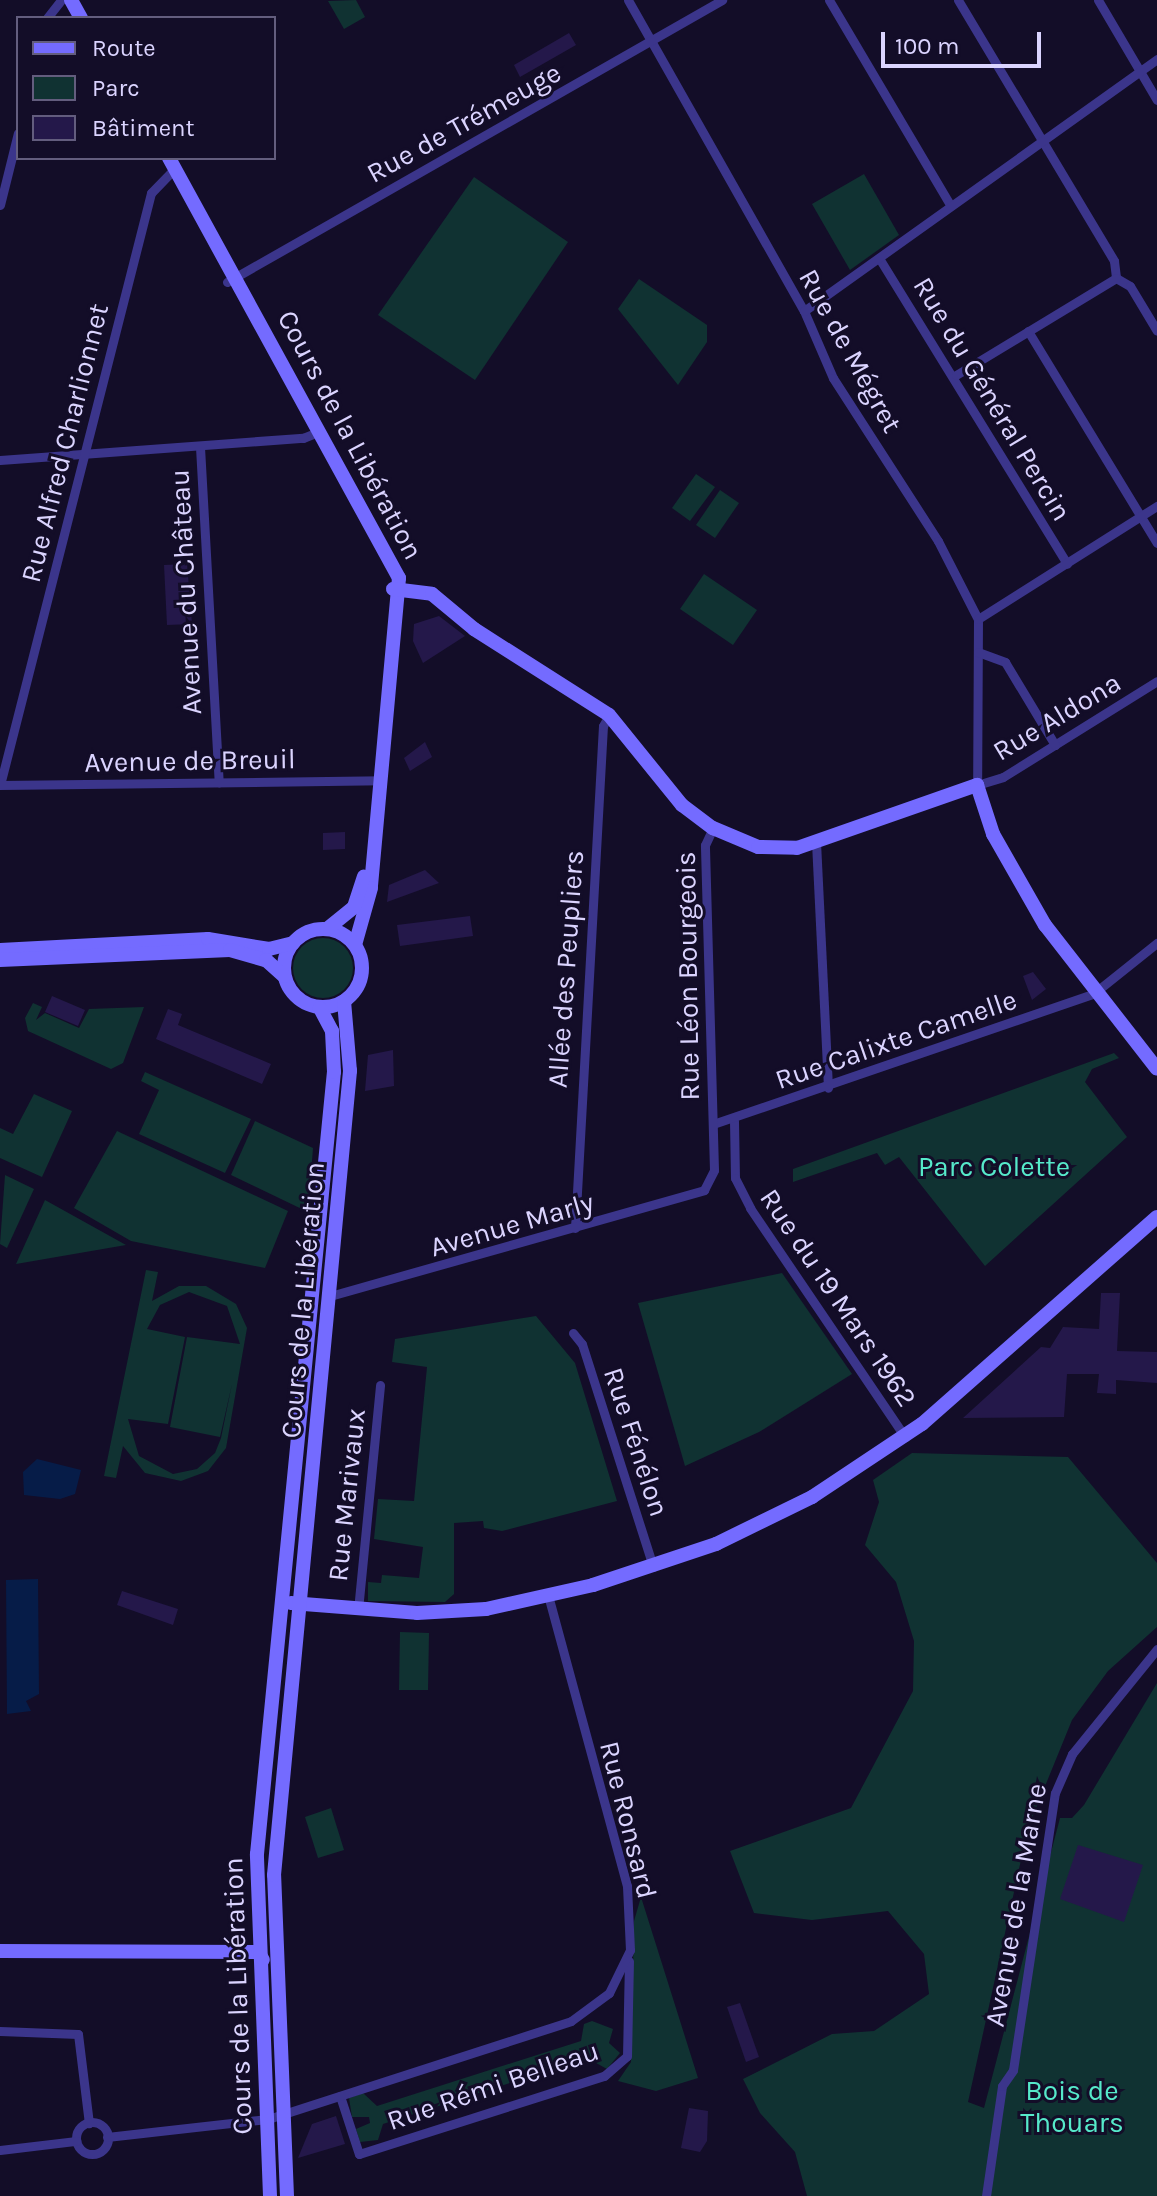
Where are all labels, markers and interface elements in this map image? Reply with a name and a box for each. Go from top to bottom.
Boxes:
legend [16,16,276,160]
scale bar [885,16,1045,66]
text: 100 m [895,32,960,60]
text: Route [92,34,156,62]
street label: Rue de Trémeuge [361,56,567,190]
text: Parc [92,74,140,102]
text: Bâtiment [92,114,195,142]
street label: Rue de Mégret [791,263,909,439]
street label: Rue du Général Percin [906,271,1078,527]
street label: Rue Alfred Charlionnet [14,300,116,586]
street label: Cours de la Libération [270,305,430,565]
street label: Avenue du Château [163,468,209,716]
street label: Rue Aldona [987,666,1127,768]
street label: Avenue de Breuil [84,742,296,780]
street label: Allée des Peupliers [541,849,591,1089]
street label: Rue Léon Bourgeois [669,851,707,1101]
street label: Rue Calixte Camelle [771,983,1021,1097]
park label: Parc Colette [918,1150,1070,1184]
street label: Cours de la Libération [274,1160,332,1440]
street label: Rue du 19 Mars 1962 [753,1183,923,1413]
street label: Avenue Marly [426,1186,598,1264]
street label: Rue Fénélon [596,1363,676,1521]
street label: Rue Marivaux [321,1407,373,1583]
street label: Rue Ronsard [592,1738,664,1902]
street label: Avenue de la Marne [978,1781,1054,2029]
street label: Cours de la Libération [216,1857,260,2135]
street label: Rue Rémi Belleau [383,2034,603,2138]
park label: Bois de Thouars [1020,2074,1124,2140]

